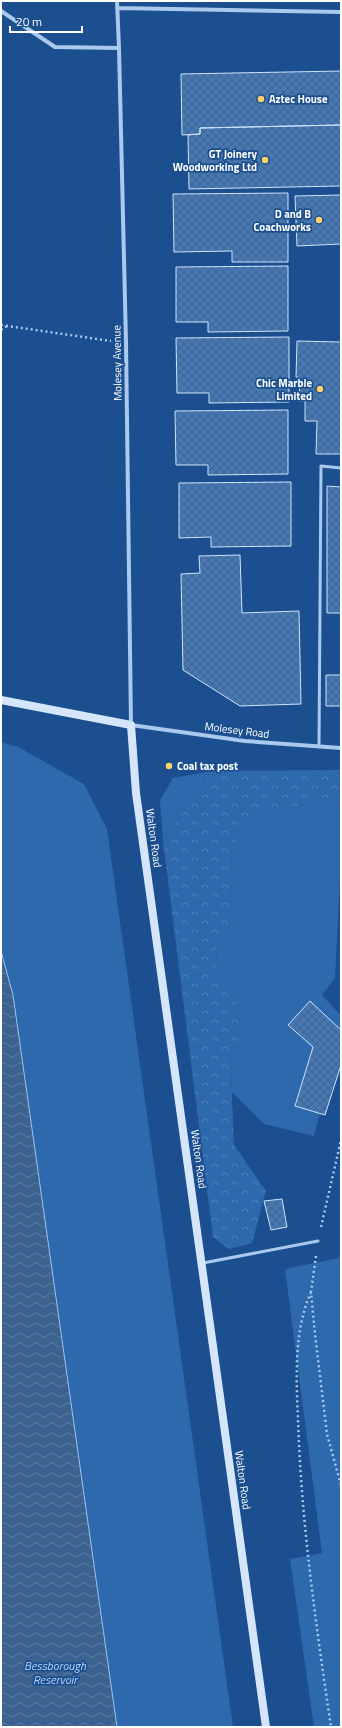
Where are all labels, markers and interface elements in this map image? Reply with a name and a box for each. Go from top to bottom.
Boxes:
scale bar [10,8,82,34]
text: 20 m [16,12,42,31]
place label: Aztec House [269,91,328,107]
marker: Aztec House [256,94,266,104]
place label: GT Joinery Woodworking Ltd [173,146,257,175]
marker: GT Joinery Woodworking Ltd [260,155,270,165]
place label: D and B Coachworks [253,206,311,235]
marker: D and B Coachworks [314,215,324,225]
street label: Molesey Avenue [108,325,126,401]
place label: Chic Marble Limited [256,375,312,404]
marker: Chic Marble Limited [315,384,325,394]
street label: Molesey Road [204,718,271,742]
place label: Coal tax post [177,758,238,774]
marker: Coal tax post [164,761,174,771]
street label: Walton Road [142,807,166,869]
street label: Walton Road [187,1128,211,1190]
street label: Walton Road [231,1449,255,1511]
water label: Bessborough Reservoir [24,1656,87,1689]

